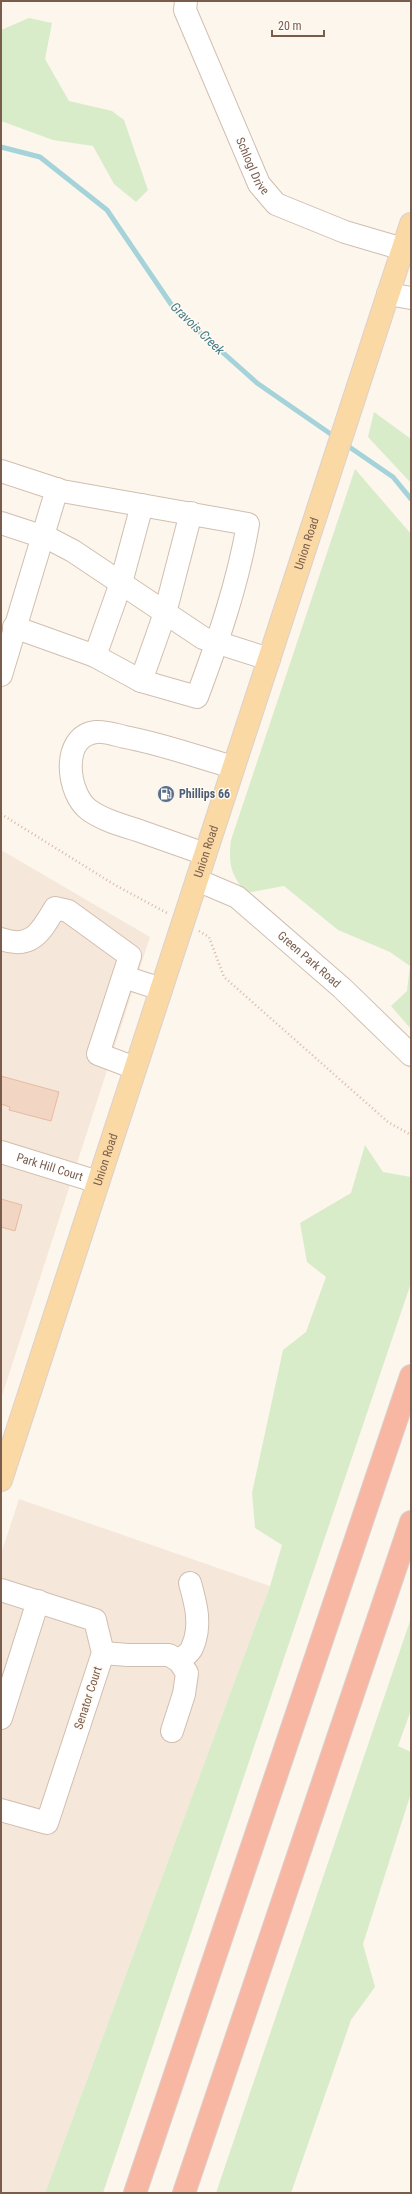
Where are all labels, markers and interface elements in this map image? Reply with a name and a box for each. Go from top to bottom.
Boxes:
scale bar [272,12,324,38]
text: 20 m [278,19,302,33]
street label: Schlogl Drive [233,135,272,198]
water label: Gravois Creek [168,299,228,358]
street label: Union Road [292,516,322,571]
fuel station icon: Phillips 66 [156,784,176,804]
place label: Phillips 66 [179,787,230,801]
street label: Union Road [191,824,221,879]
street label: Green Park Road [275,928,344,991]
street label: Union Road [91,1132,121,1187]
street label: Park Hill Court [15,1150,85,1184]
street label: Senator Court [71,1664,105,1731]

